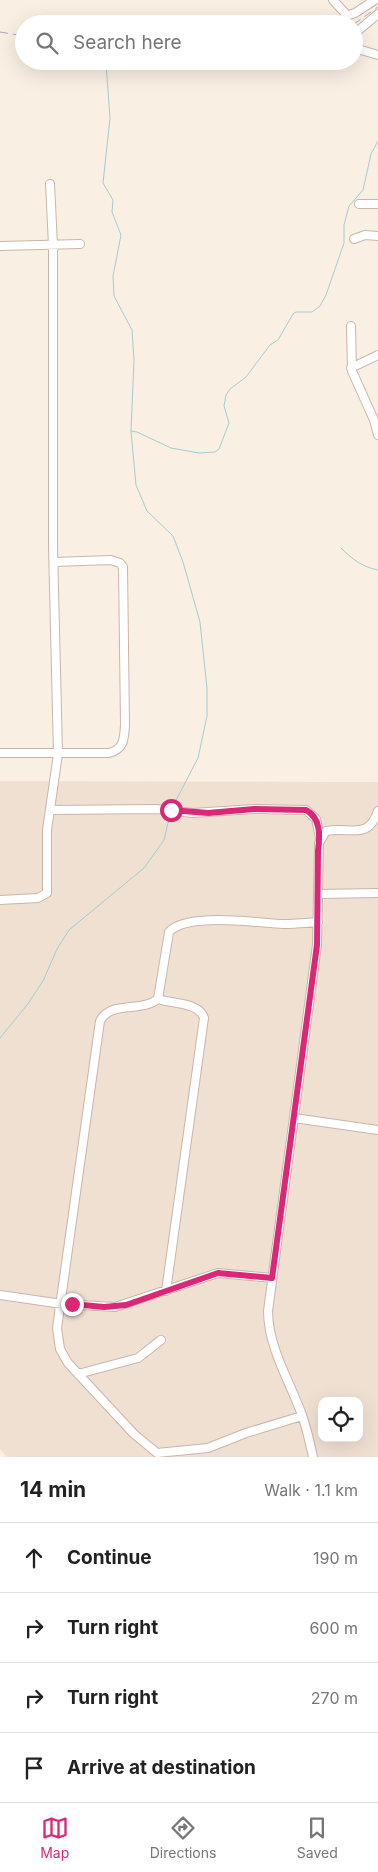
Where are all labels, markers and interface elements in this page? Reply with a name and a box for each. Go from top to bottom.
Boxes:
search box [15,15,363,70]
icon: search [33,29,61,57]
text: Search here [73,31,182,54]
route start [160,799,183,822]
route end [61,1293,84,1316]
map controls [318,1397,363,1442]
button: locate [318,1397,363,1442]
text: 14 min [20,1477,86,1502]
text: Walk · 1.1 km [264,1480,358,1500]
icon: ahead [20,1544,48,1572]
text: Continue [67,1546,152,1569]
text: 190 m [313,1548,358,1568]
icon: right [20,1614,48,1642]
text: Turn right [67,1616,158,1639]
text: 600 m [309,1618,358,1638]
icon: right [20,1684,48,1712]
text: Turn right [67,1686,158,1709]
text: 270 m [311,1688,358,1708]
icon: arrive [20,1754,48,1782]
text: Arrive at destination [67,1756,256,1779]
tab: Map [40,1814,69,1861]
tab: Directions [150,1814,216,1861]
tab: Saved [297,1814,338,1861]

